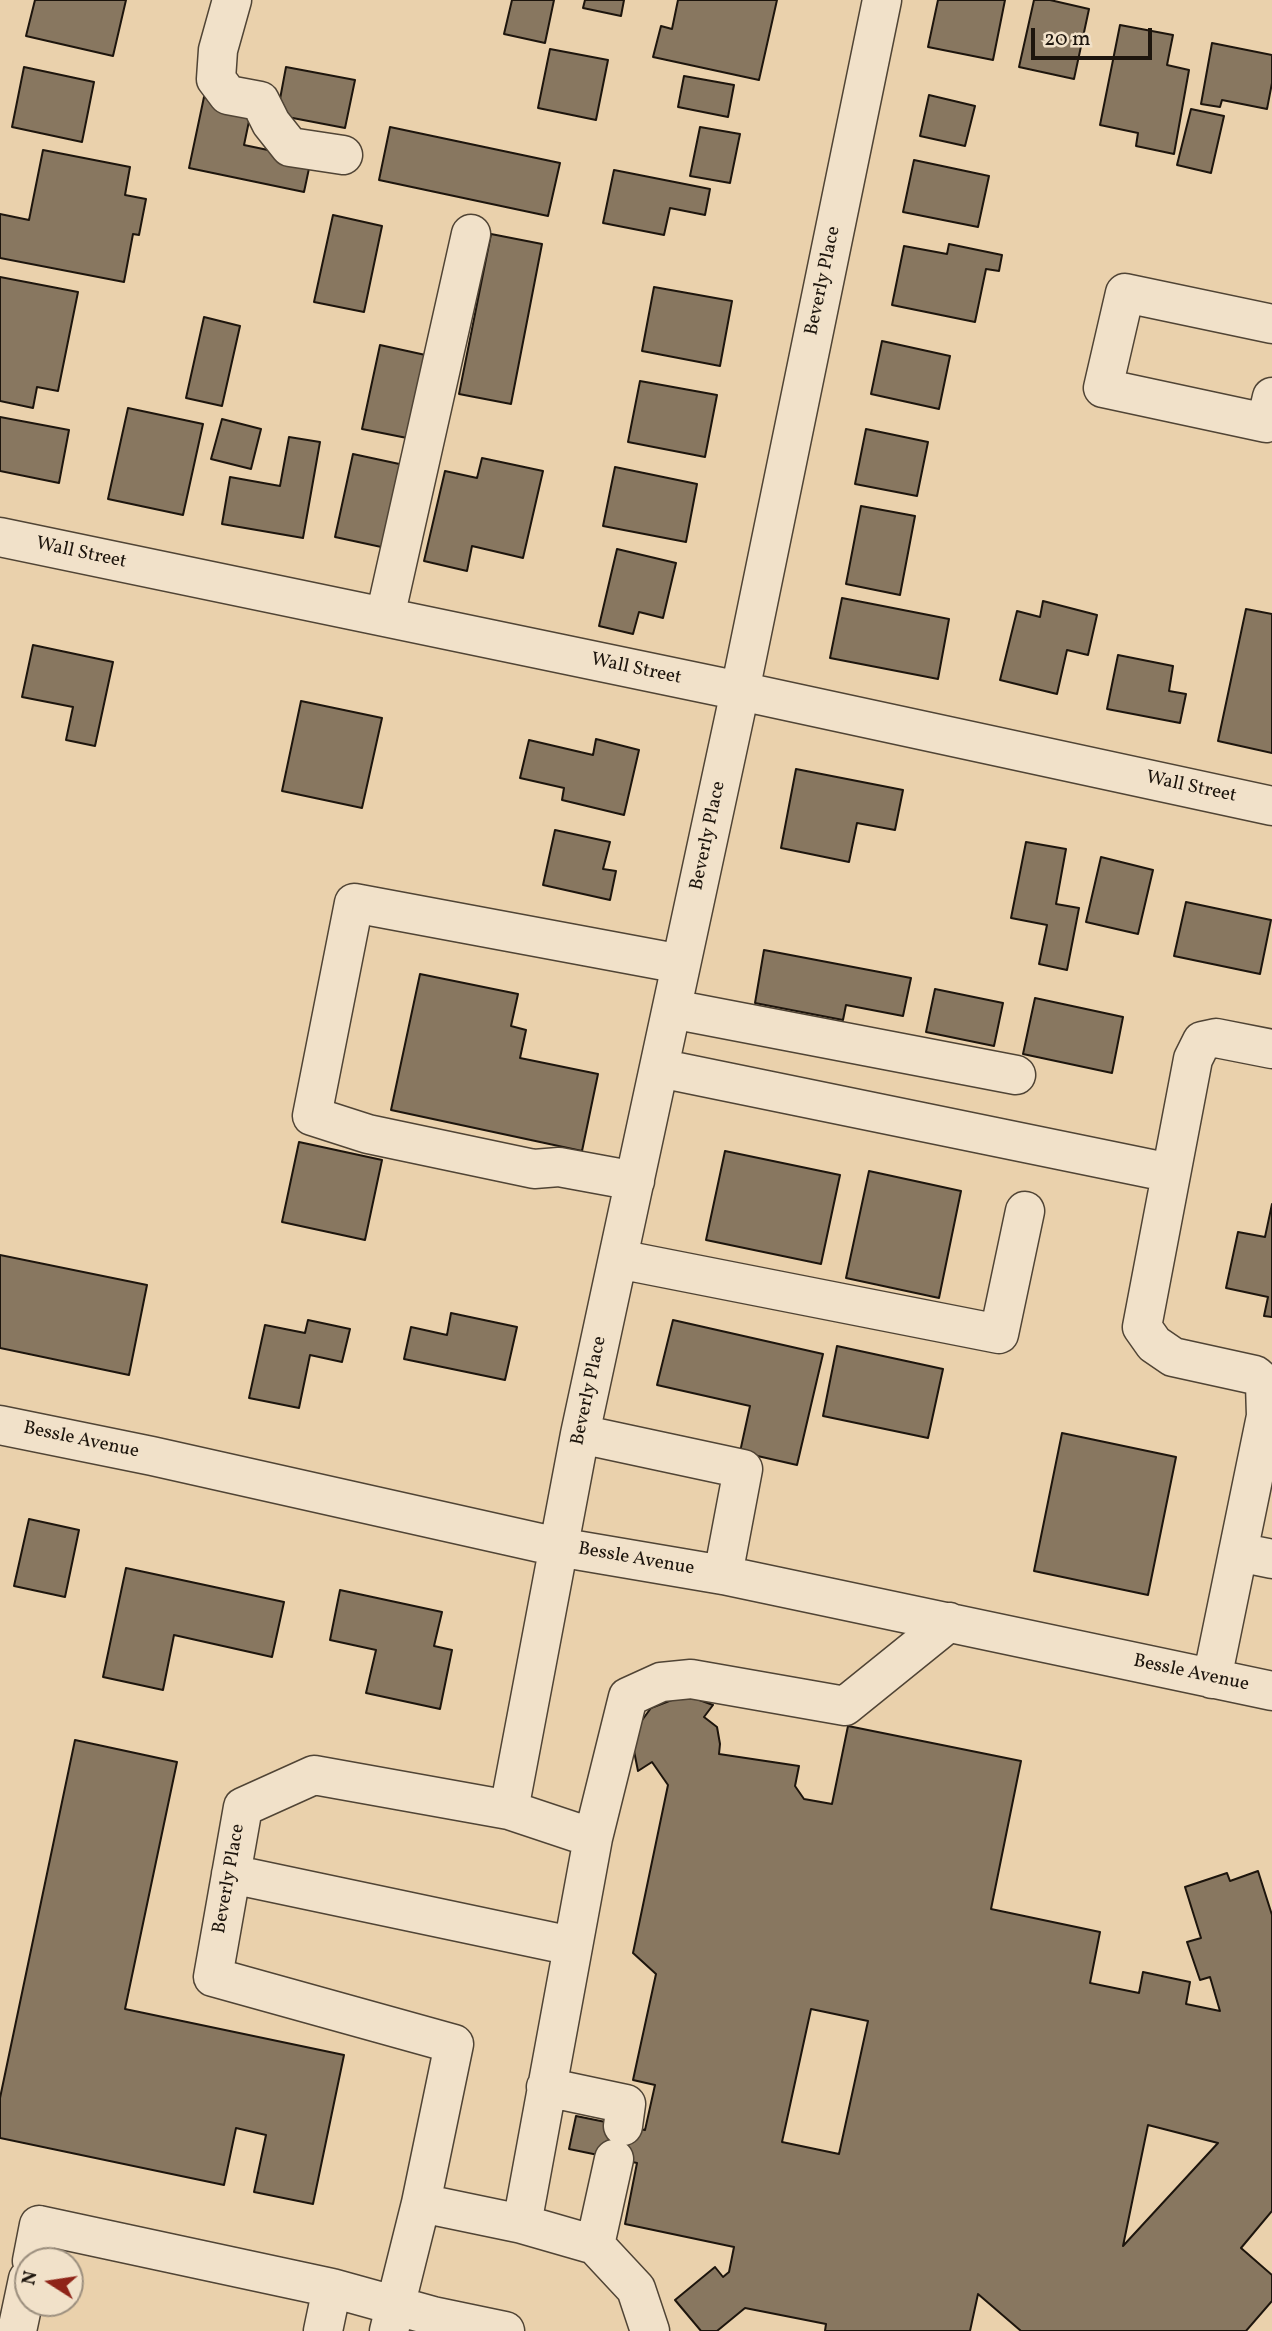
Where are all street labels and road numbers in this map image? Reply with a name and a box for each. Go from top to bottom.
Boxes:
street label: Beverly Place [801,224,847,338]
street label: Wall Street [34,533,128,575]
street label: Wall Street [589,649,683,691]
street label: Wall Street [1144,767,1238,809]
street label: Beverly Place [686,779,732,893]
street label: Beverly Place [567,1334,613,1448]
street label: Bessle Avenue [21,1418,141,1464]
street label: Bessle Avenue [576,1539,696,1581]
street label: Bessle Avenue [1131,1651,1251,1697]
street label: Beverly Place [209,1822,251,1936]

